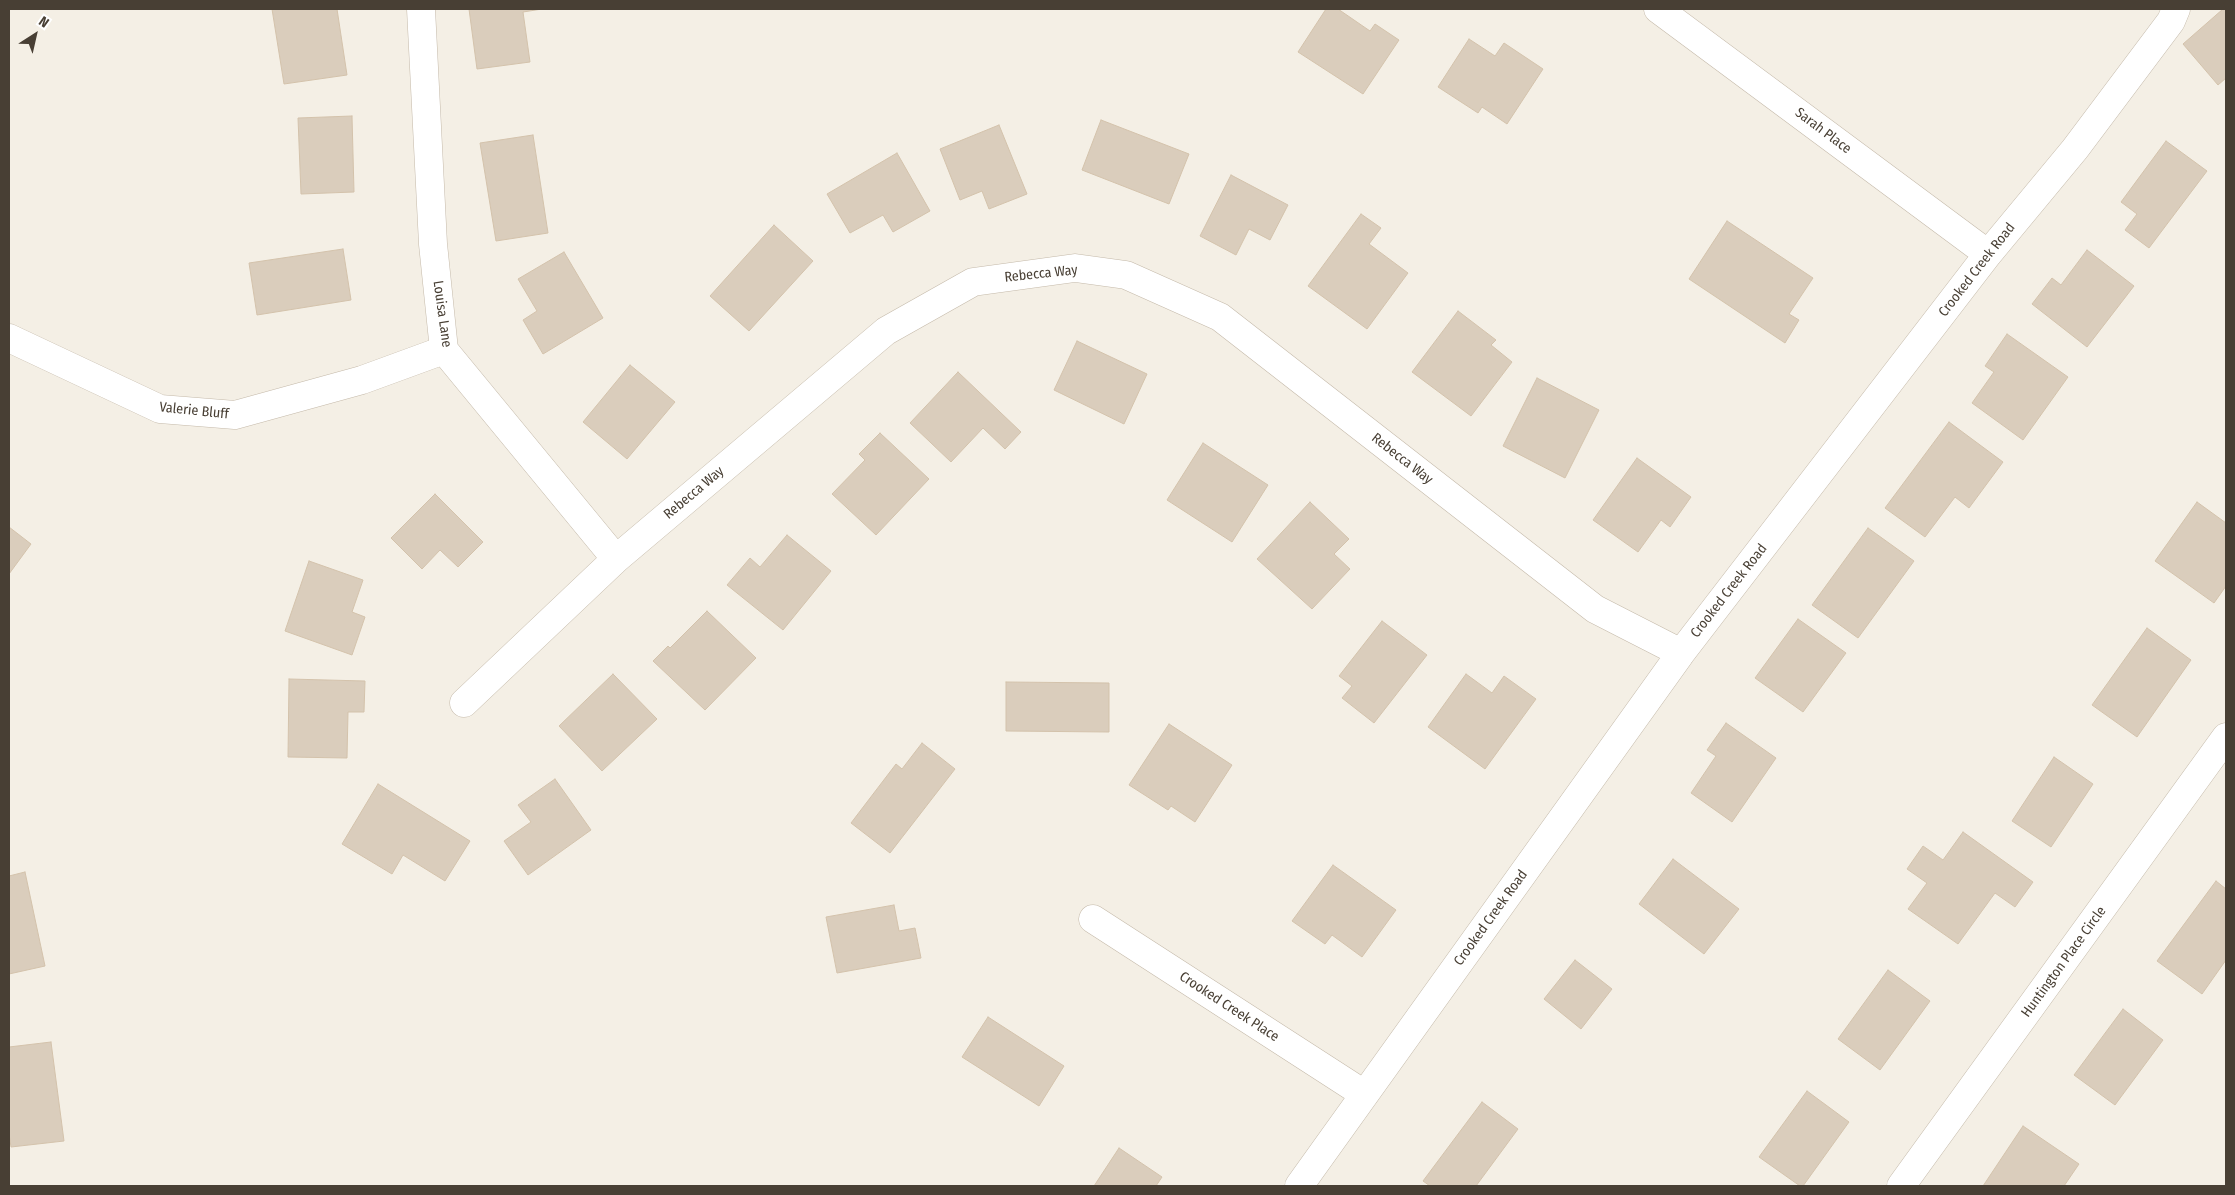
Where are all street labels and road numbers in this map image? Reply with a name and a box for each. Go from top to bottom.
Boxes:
street label: Sarah Place [1792,104,1854,158]
street label: Crooked Creek Road [1935,220,2019,320]
street label: Rebecca Way [1004,262,1078,286]
street label: Louisa Lane [429,279,455,349]
street label: Valerie Bluff [158,399,230,423]
street label: Rebecca Way [1368,430,1436,488]
street label: Rebecca Way [660,463,728,523]
street label: Crooked Creek Road [1687,541,1771,641]
street label: Crooked Creek Road [1451,867,1531,969]
street label: Huntington Place Circle [2018,903,2110,1021]
street label: Crooked Creek Place [1176,968,1282,1046]

